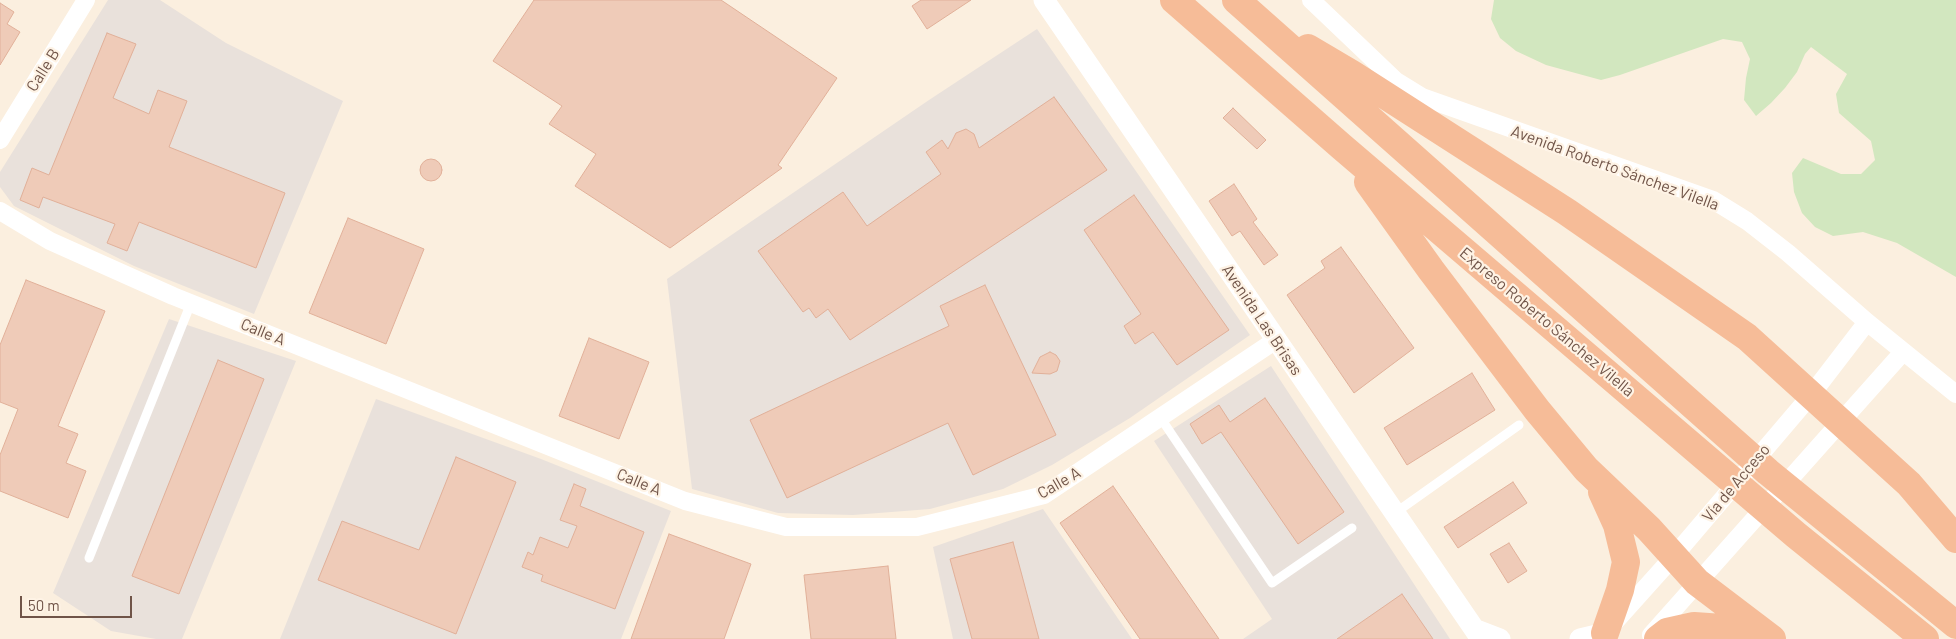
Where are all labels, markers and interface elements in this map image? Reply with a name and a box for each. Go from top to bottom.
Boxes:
street label: Calle B [22,45,64,95]
street label: Avenida Roberto Sánchez Vilella [1508,121,1722,215]
street label: Expreso Roberto Sánchez Vilella [1456,243,1638,401]
street label: Avenida Las Brisas [1218,261,1306,379]
street label: Calle A [238,314,288,350]
street label: Vía de Acceso [1698,440,1774,526]
street label: Calle A [1034,463,1084,503]
street label: Calle A [614,464,664,500]
scale bar [22,586,135,618]
text: 50 m [28,596,60,614]

